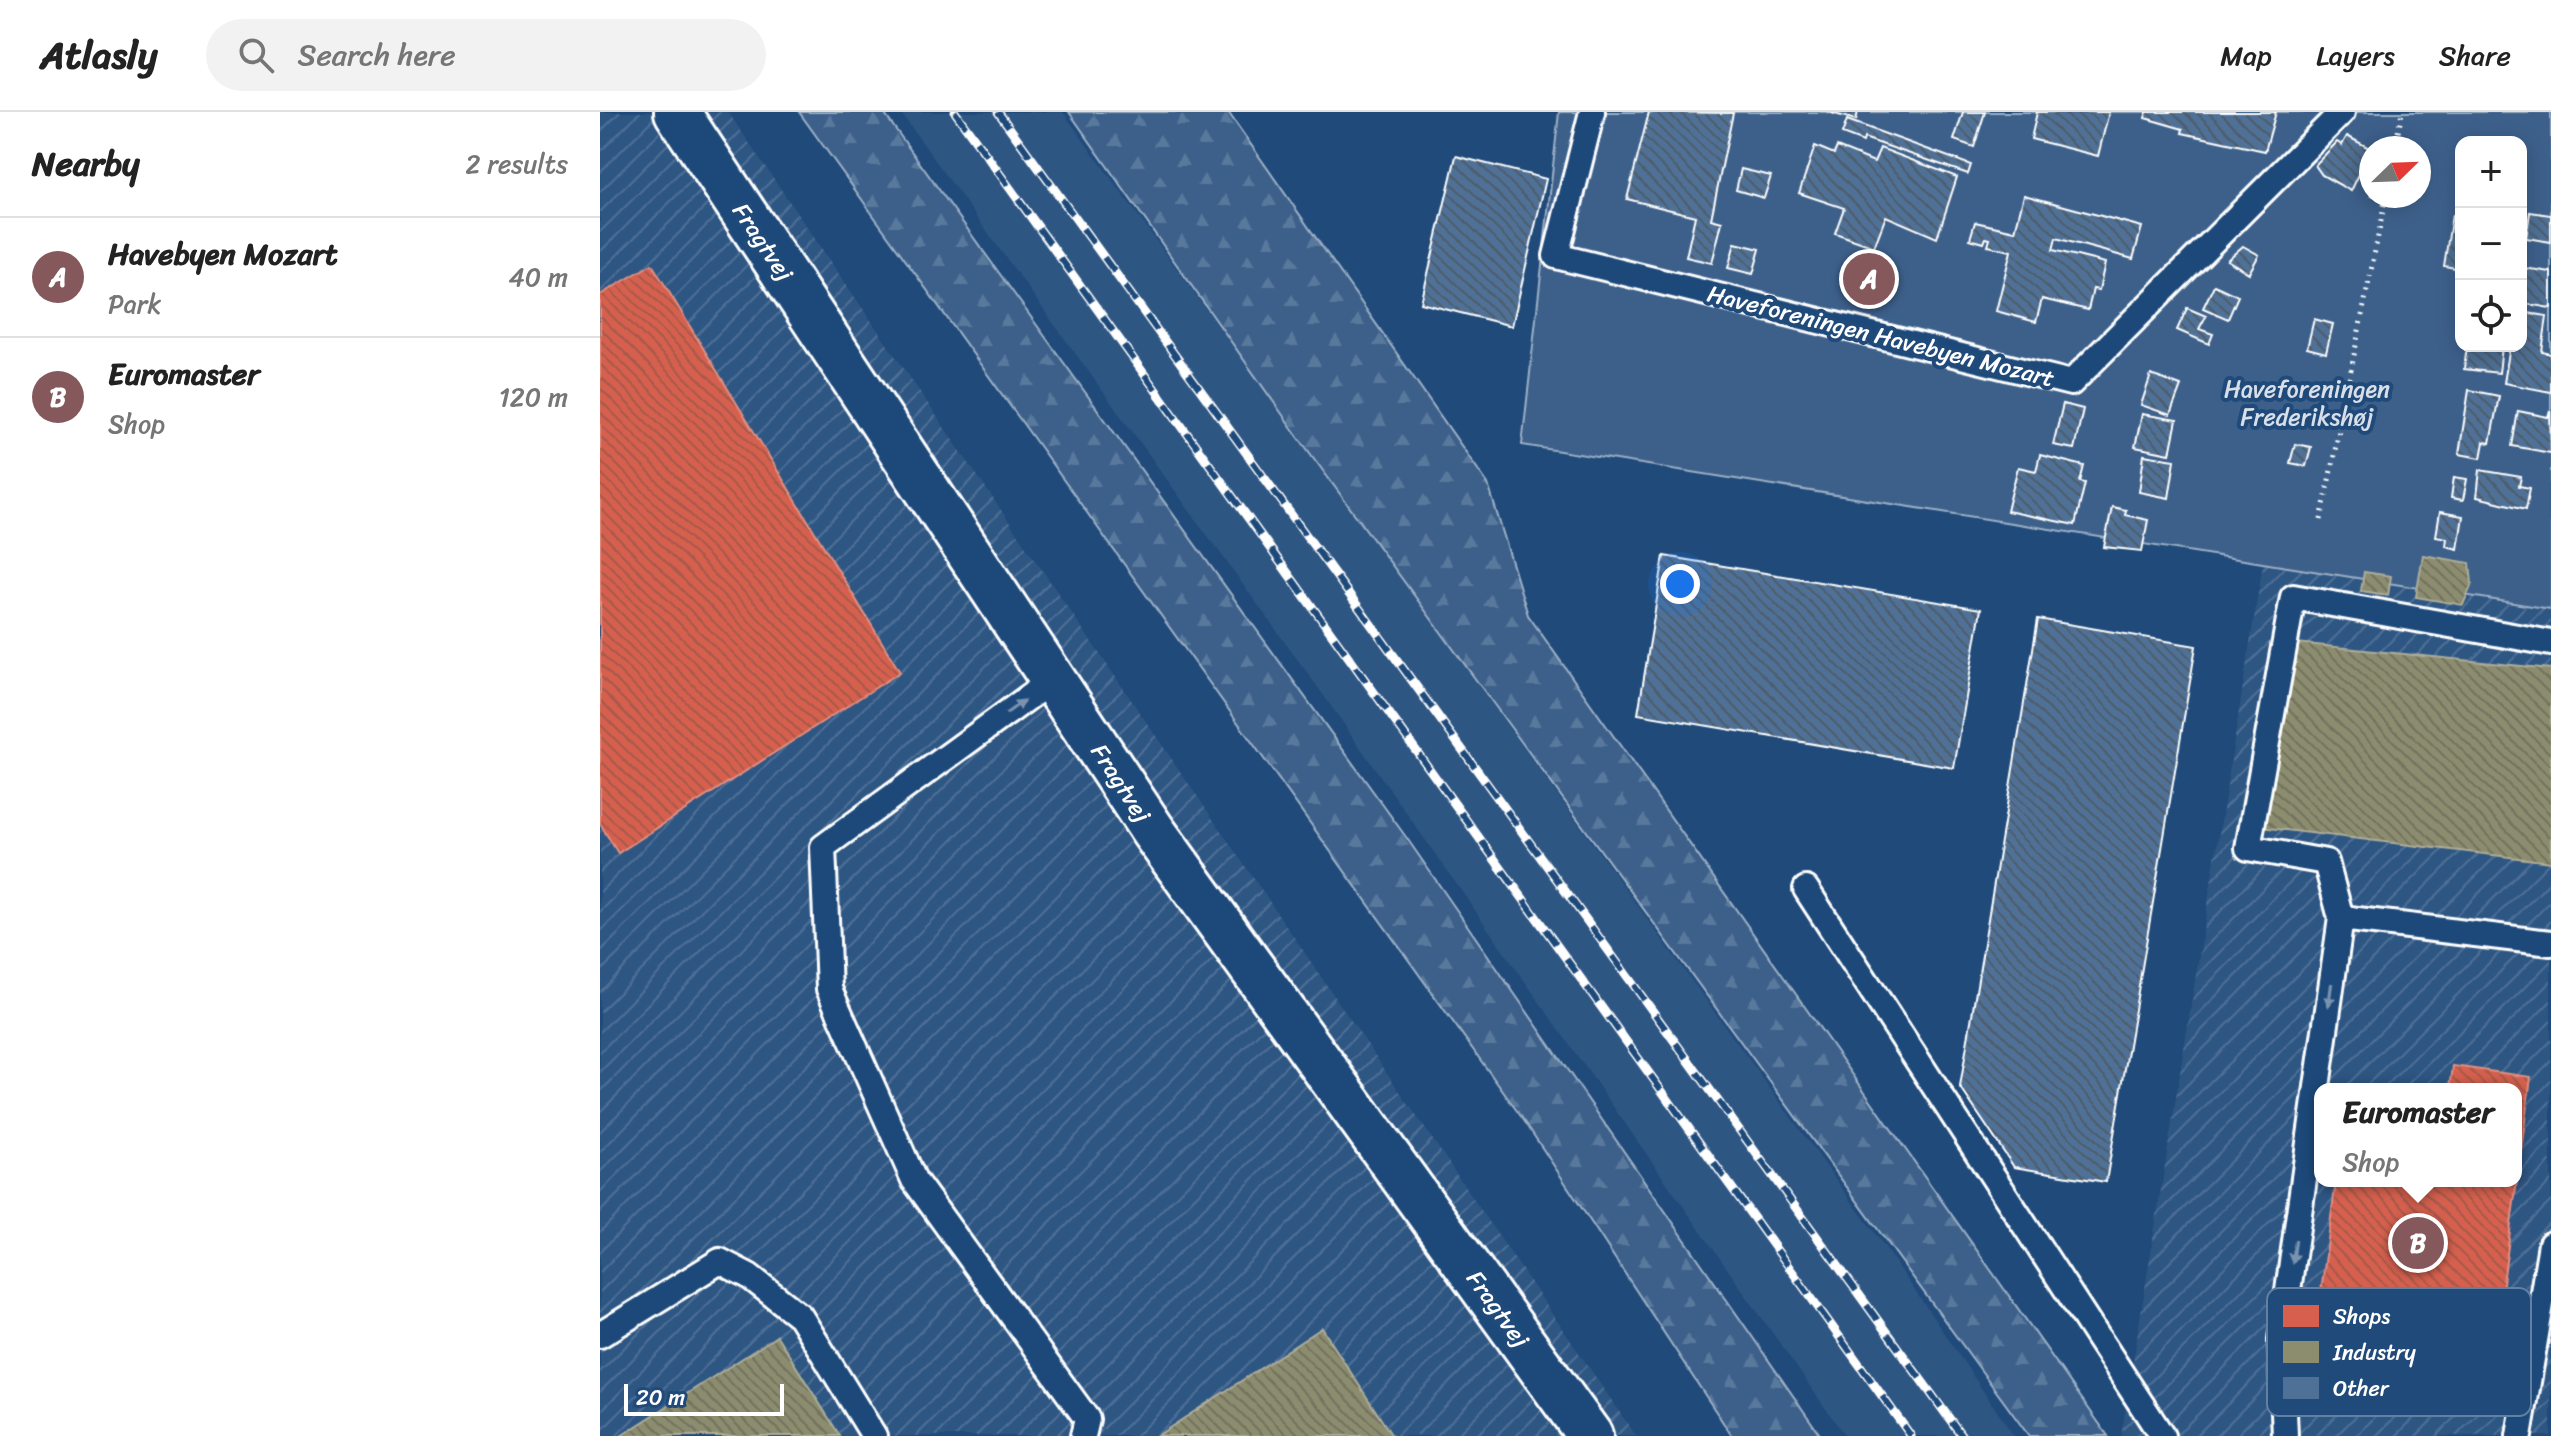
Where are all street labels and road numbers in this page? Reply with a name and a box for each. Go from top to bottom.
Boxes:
street label: Fragtvej [721,194,805,290]
street label: Haveforeningen Havebyen Mozart [1703,273,2059,399]
street label: Fragtvej [1079,735,1163,832]
street label: Fragtvej [1455,1261,1541,1357]

